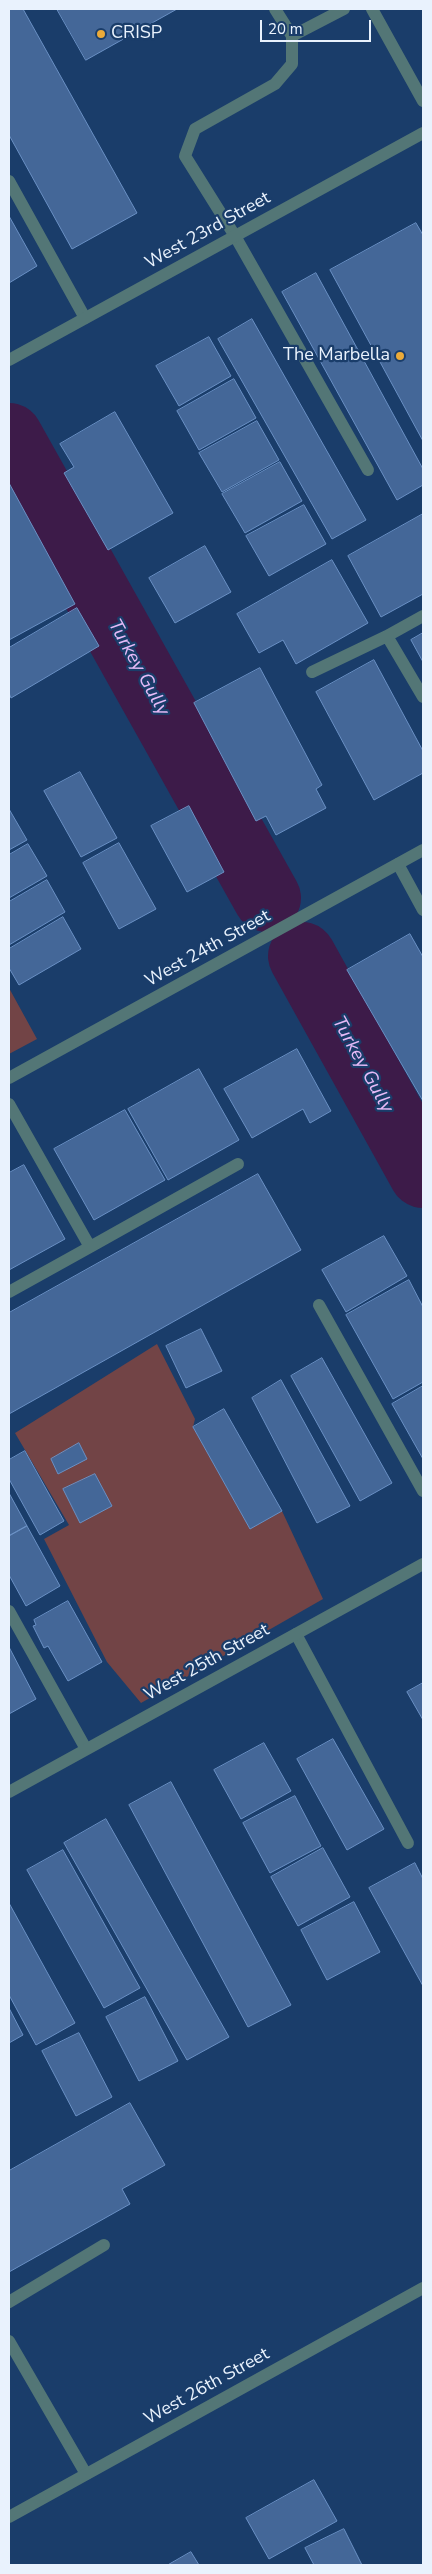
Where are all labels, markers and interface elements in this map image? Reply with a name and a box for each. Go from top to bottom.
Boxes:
scale bar [262,10,373,42]
text: 20 m [268,19,303,39]
place label: CRISP [111,23,162,45]
marker: CRISP [95,28,107,40]
street label: West 23rd Street [142,188,274,274]
place label: The Marbella [283,345,390,367]
marker: The Marbella [394,350,406,362]
water label: Turkey Gully [102,616,174,720]
street label: West 24th Street [142,906,274,992]
water label: Turkey Gully [326,1013,398,1117]
street label: West 25th Street [141,1620,273,1706]
street label: West 26th Street [141,2344,273,2430]

